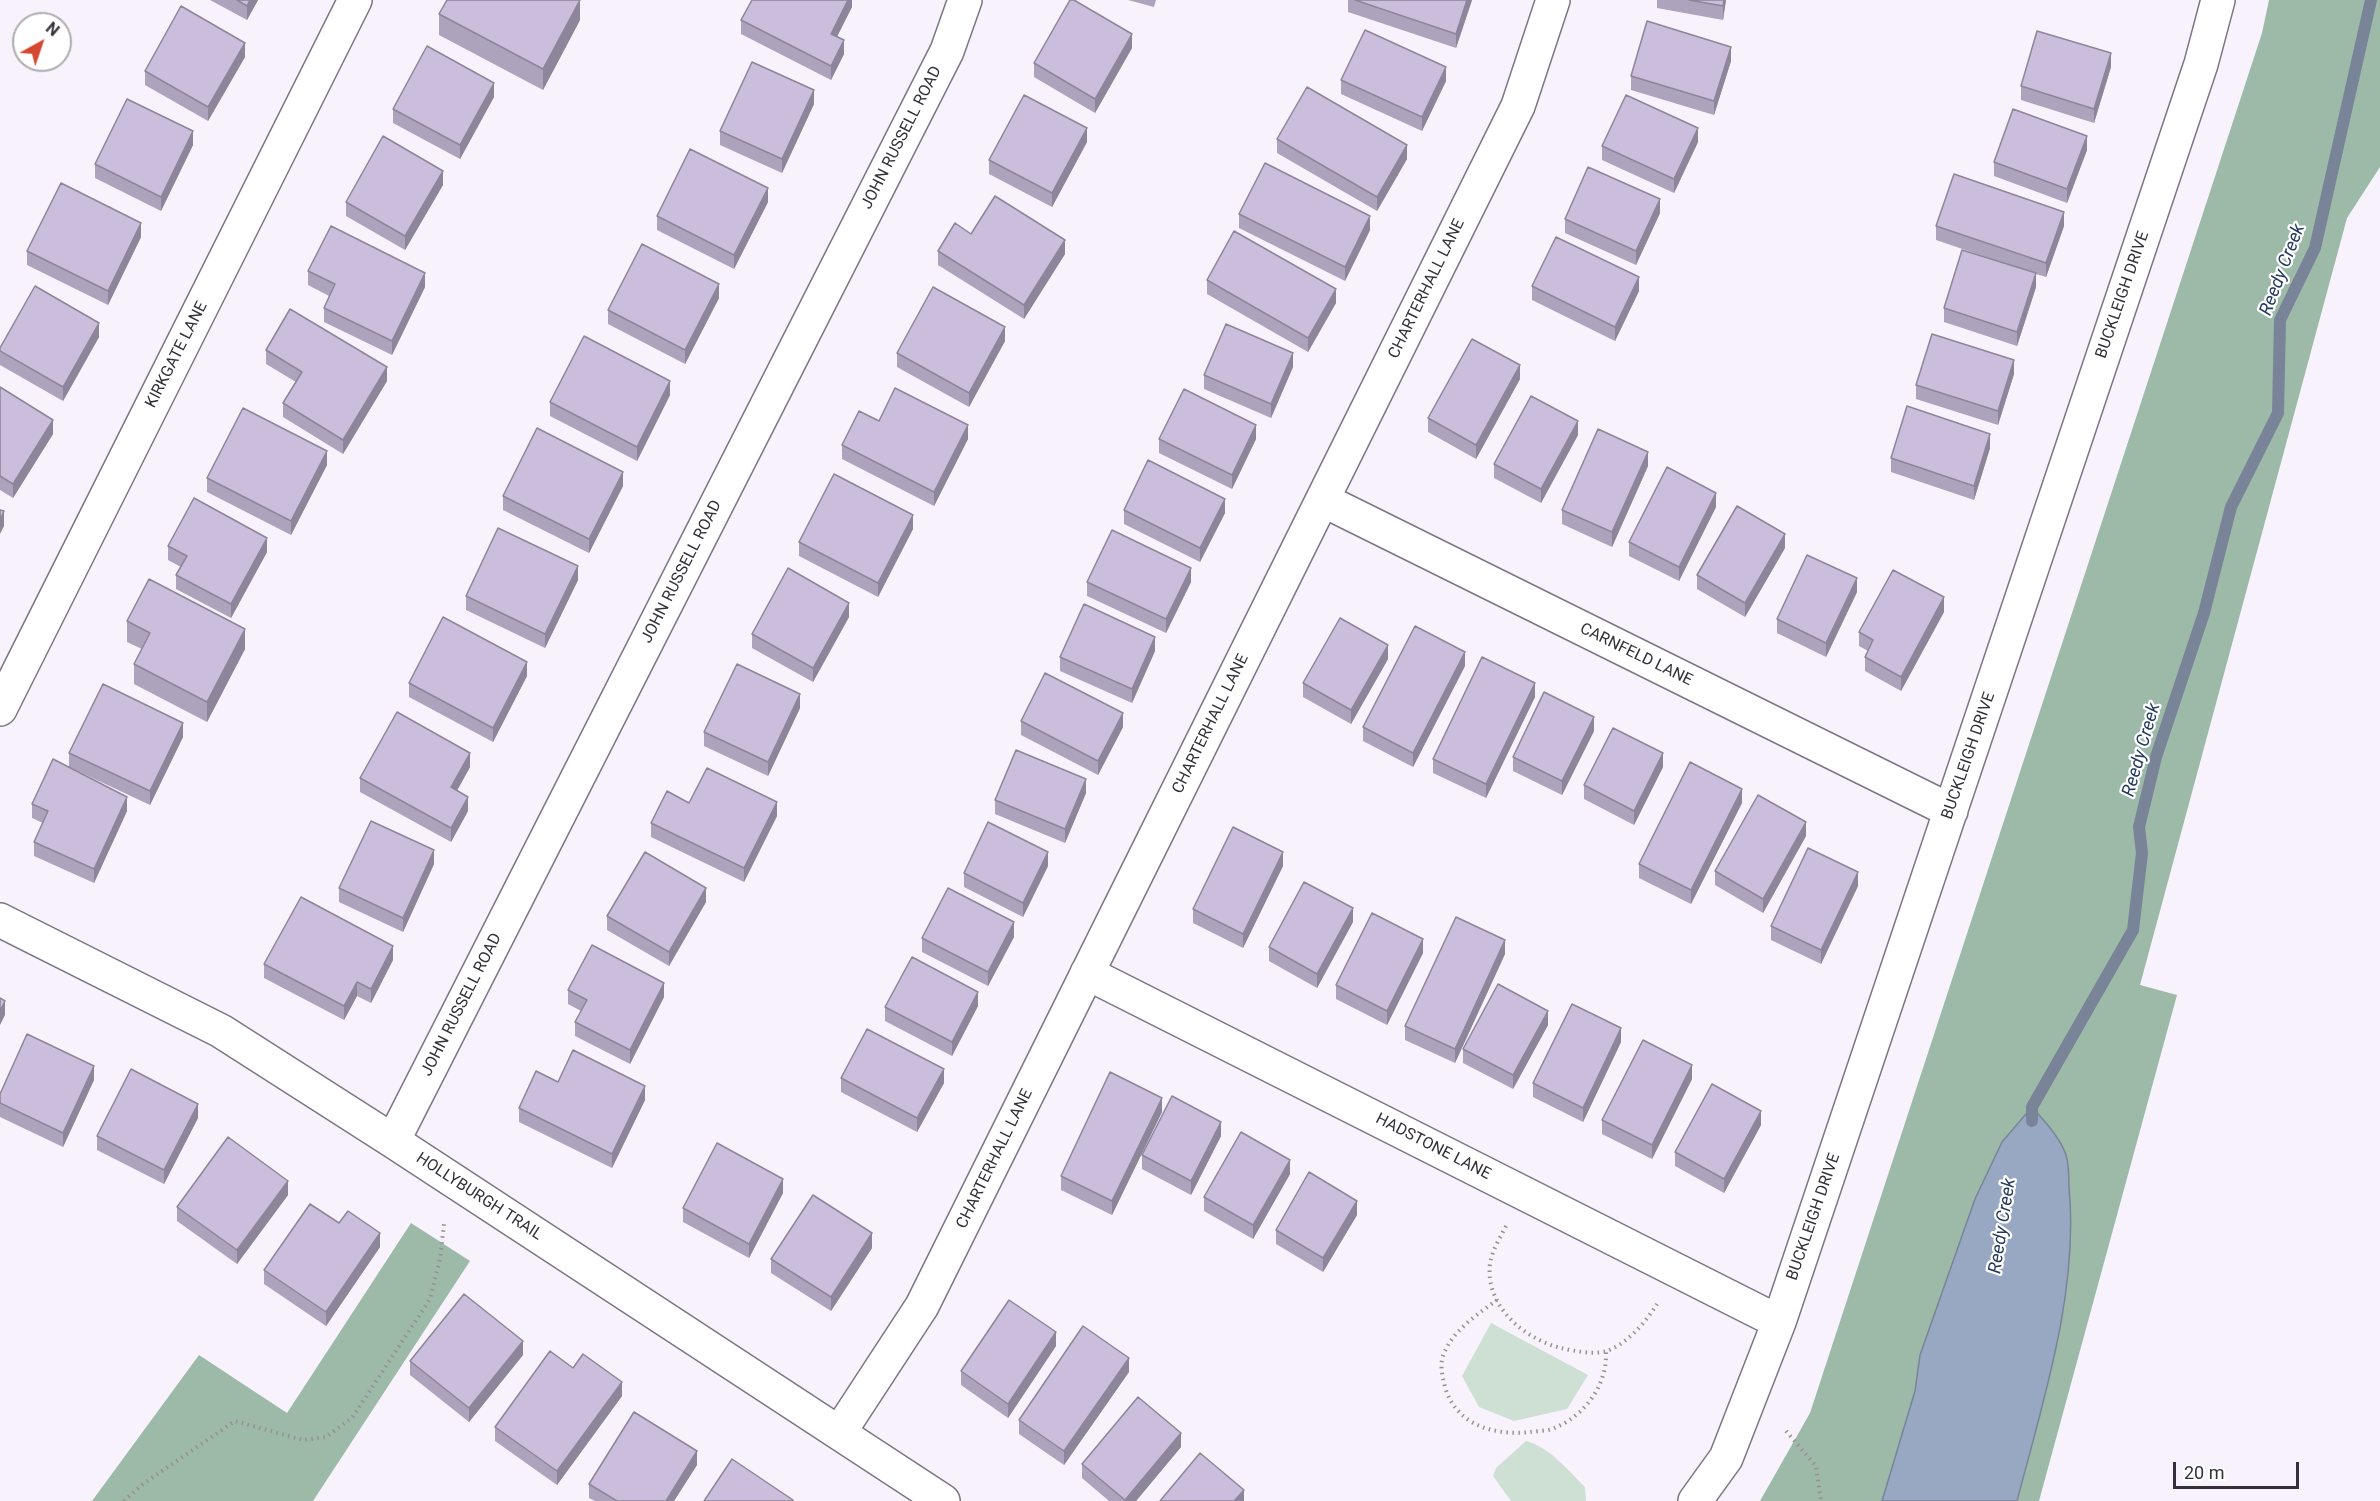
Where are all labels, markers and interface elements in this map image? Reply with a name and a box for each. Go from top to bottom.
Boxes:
north arrow [12,12,72,72]
text: N [42,18,63,40]
street label: JOHN RUSSELL ROAD [858,63,946,213]
street label: CHARTERHALL LANE [1385,216,1469,362]
water label: Reedy Creek [2256,221,2310,319]
street label: BUCKLEIGH DRIVE [2092,229,2154,361]
street label: KIRKGATE LANE [142,299,212,411]
street label: JOHN RUSSELL ROAD [638,497,726,647]
street label: CARNFELD LANE [1577,619,1695,691]
street label: CHARTERHALL LANE [1169,651,1253,797]
street label: BUCKLEIGH DRIVE [1938,690,2000,822]
water label: Reedy Creek [2118,701,2166,799]
street label: JOHN RUSSELL ROAD [418,930,506,1080]
street label: CHARTERHALL LANE [953,1086,1037,1232]
street label: HADSTONE LANE [1372,1110,1494,1184]
street label: HOLLYBURGH TRAIL [412,1149,546,1245]
street label: BUCKLEIGH DRIVE [1783,1151,1845,1283]
water label: Reedy Creek [1985,1177,2021,1275]
scale bar [2176,1450,2302,1488]
text: 20 m [2184,1462,2224,1483]

